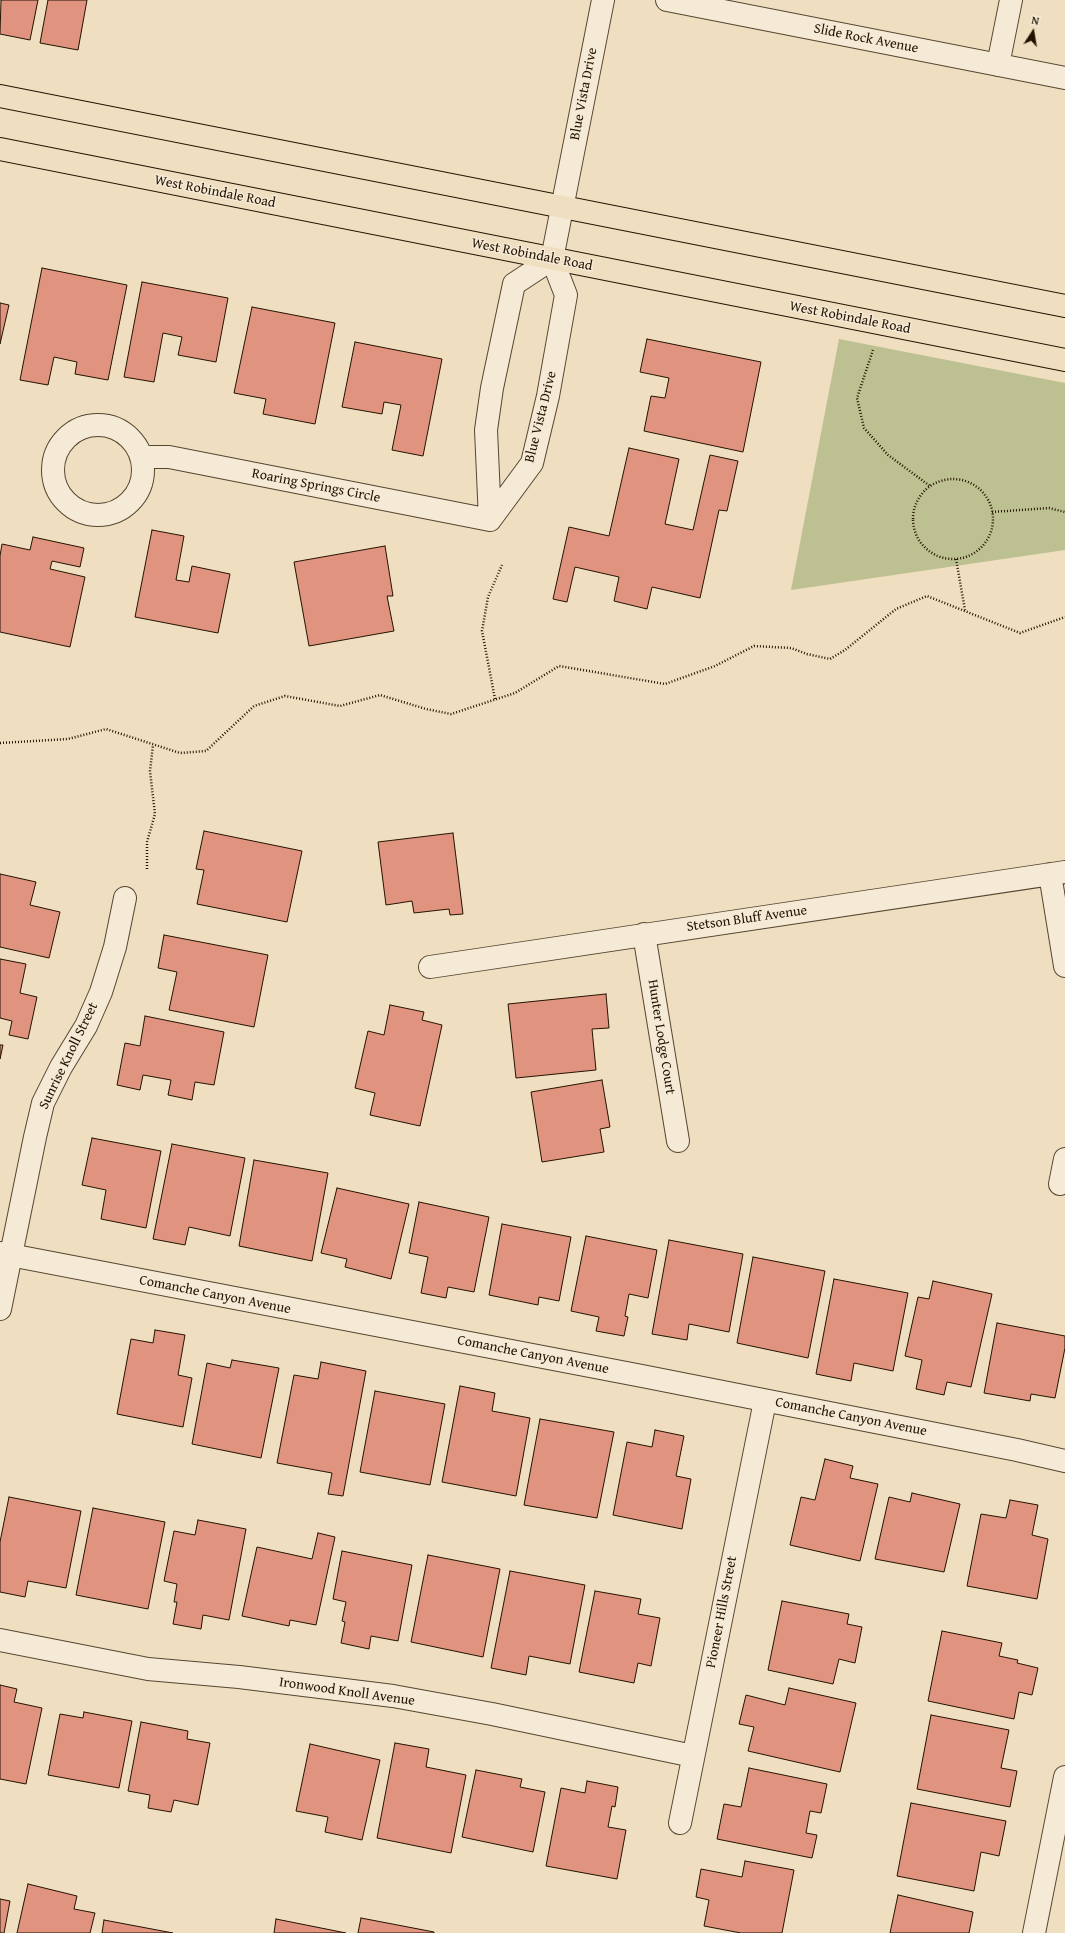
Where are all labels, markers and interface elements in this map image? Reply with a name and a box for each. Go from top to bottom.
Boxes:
north arrow [1013,12,1053,52]
text: N [1030,12,1041,29]
street label: Slide Rock Avenue [812,21,920,57]
street label: Blue Vista Drive [567,46,601,142]
street label: West Robindale Road [153,172,277,212]
street label: West Robindale Road [470,235,594,275]
street label: West Robindale Road [788,298,912,338]
street label: Blue Vista Drive [522,369,560,465]
street label: Roaring Springs Circle [250,465,382,507]
street label: Stetson Bluff Avenue [686,902,808,936]
street label: Hunter Lodge Court [644,978,678,1096]
street label: Sunrise Knoll Street [36,1000,102,1112]
street label: Comanche Canyon Avenue [138,1272,292,1318]
street label: Comanche Canyon Avenue [456,1332,610,1378]
street label: Comanche Canyon Avenue [774,1394,928,1440]
street label: Pioneer Hills Street [703,1555,741,1669]
street label: Ironwood Knoll Avenue [278,1674,416,1710]

